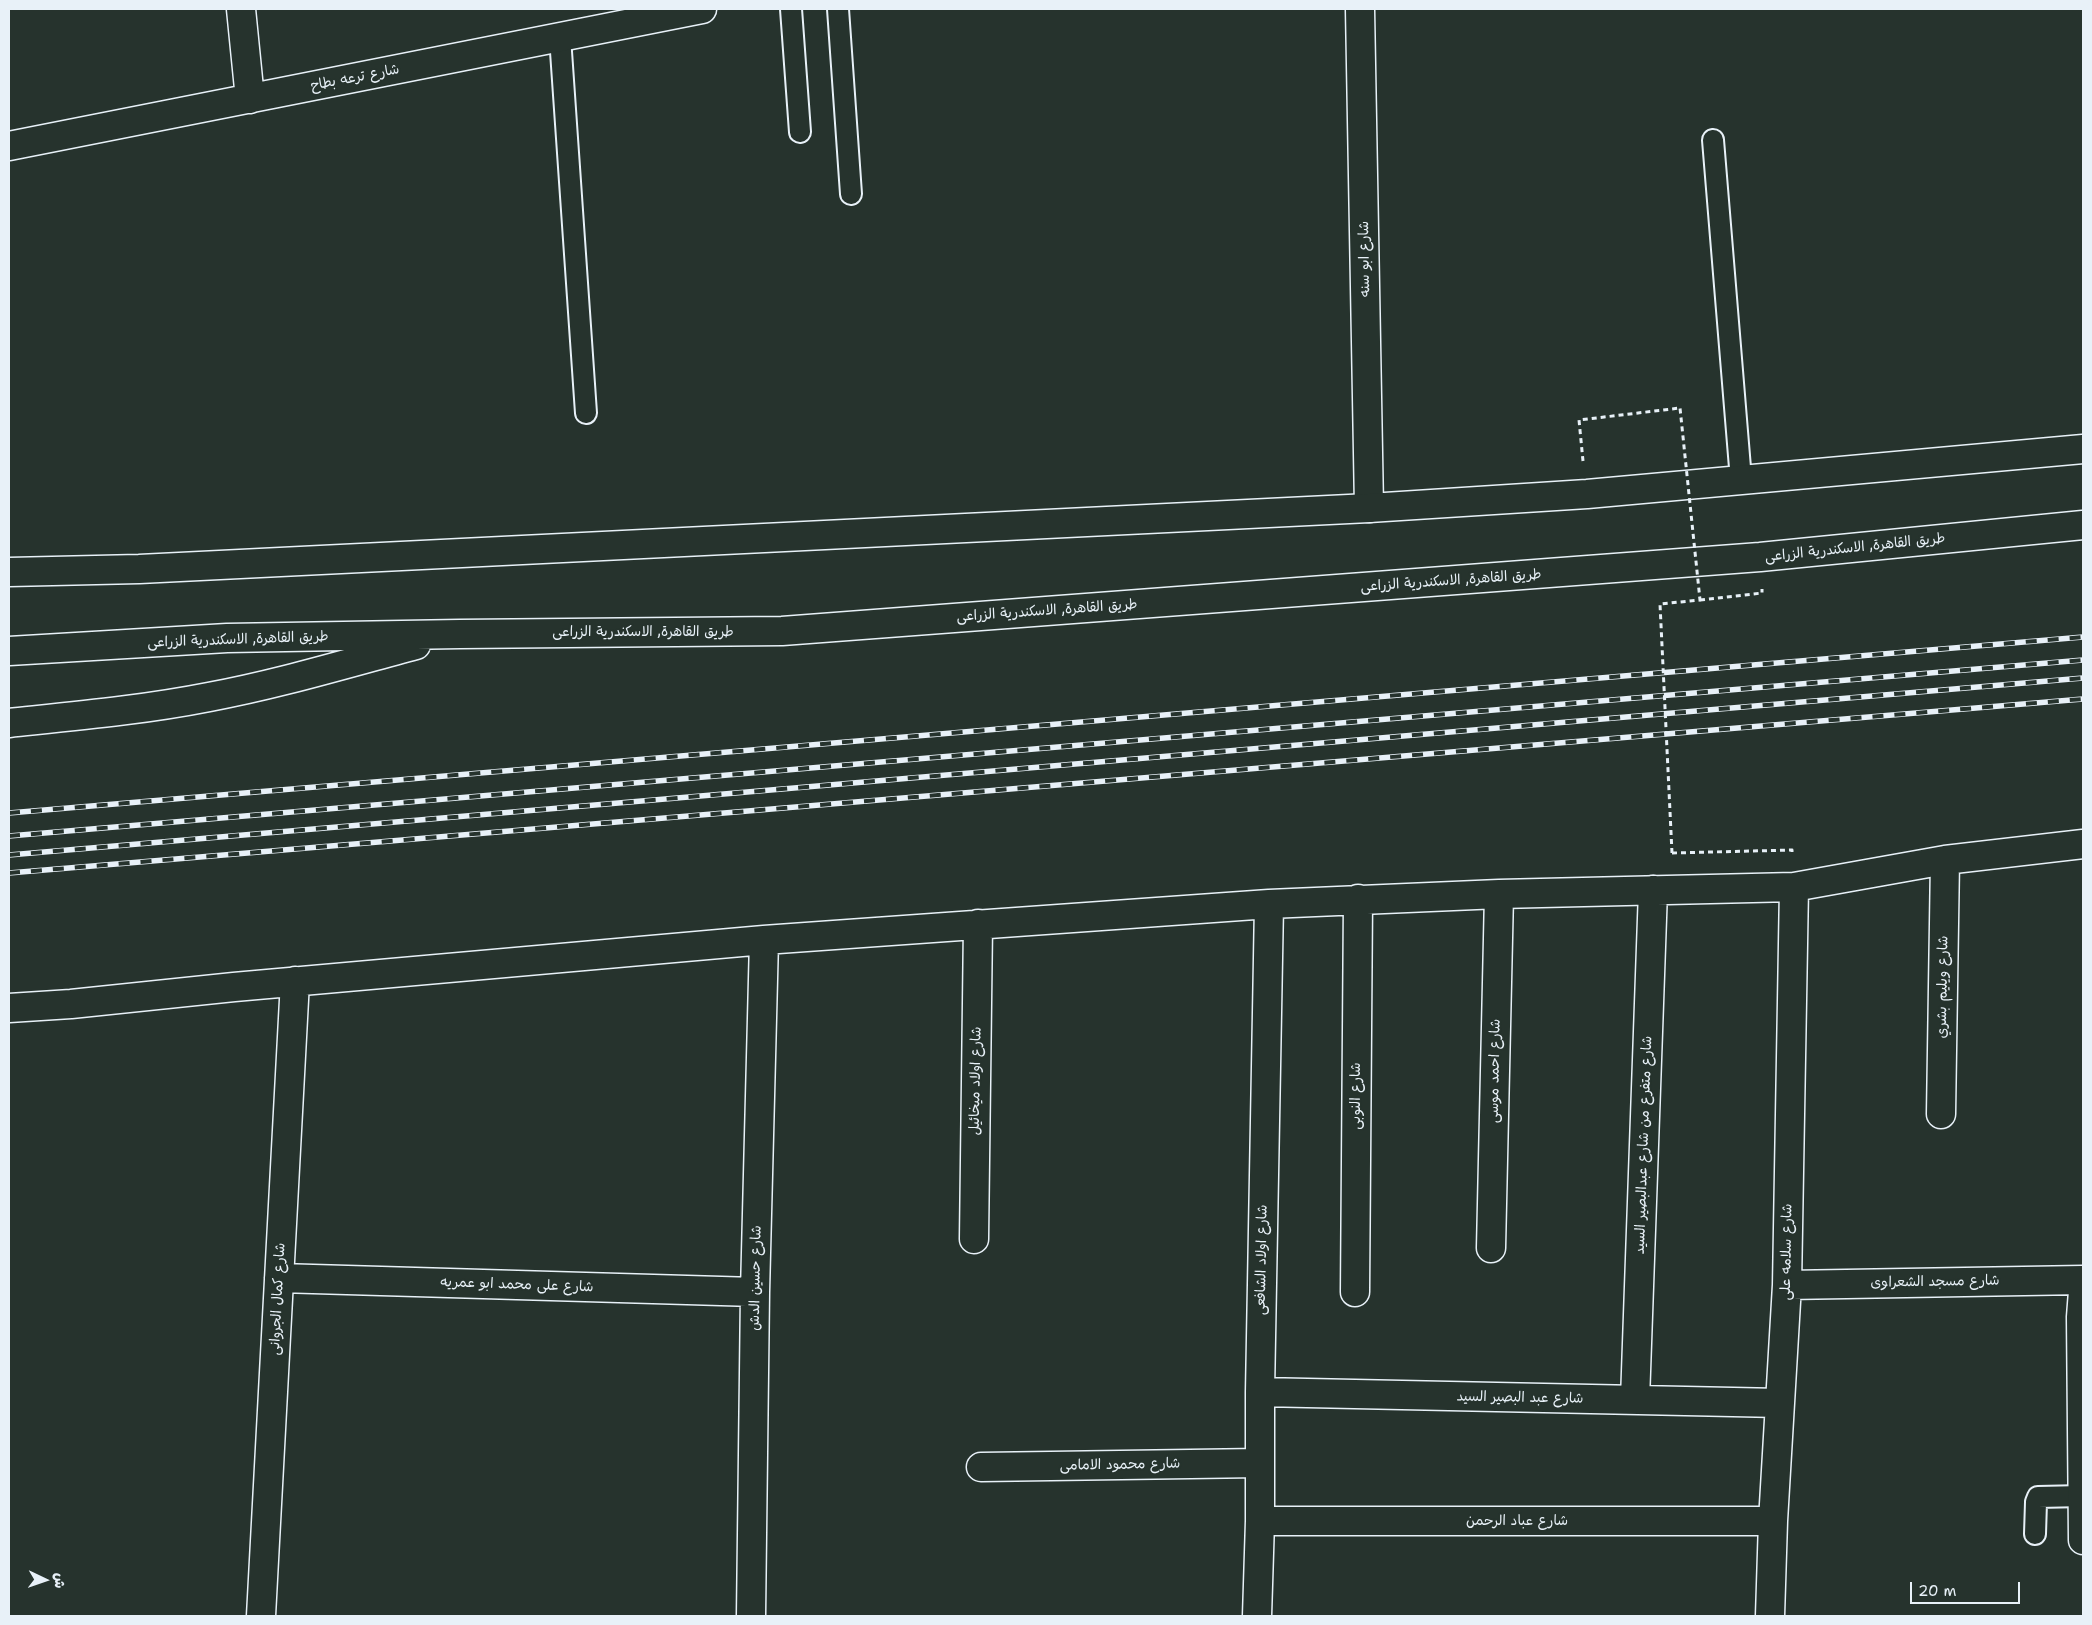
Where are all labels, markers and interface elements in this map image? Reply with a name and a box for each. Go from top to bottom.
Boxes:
street label: شارع ترعه بطاح [309,61,401,95]
street label: شارع ابو سنه [1356,221,1374,297]
street label: طريق القاهرة, الاسكندرية الزراعى [1764,530,1946,566]
street label: طريق القاهرة, الاسكندرية الزراعى [1360,566,1542,596]
street label: طريق القاهرة, الاسكندرية الزراعى [956,596,1138,626]
street label: طريق القاهرة, الاسكندرية الزراعى [552,624,734,640]
street label: طريق القاهرة, الاسكندرية الزراعى [147,628,329,652]
street label: شارع ويليم بشري [1934,936,1952,1038]
street label: شارع احمد موسى [1486,1019,1504,1123]
street label: شارع اولاد ميخائيل [967,1026,985,1136]
street label: شارع متفرع من شارع عبدالبصير السيد [1632,1035,1656,1255]
street label: شارع النوبى [1348,1062,1364,1130]
street label: شارع سلامه على [1778,1203,1796,1301]
street label: شارع اولاد الشافعى [1253,1205,1271,1315]
street label: شارع حسين الدش [747,1225,765,1331]
street label: شارع كمال الجروانى [267,1242,289,1356]
street label: شارع مسجد الشعراوى [1870,1272,2000,1292]
street label: شارع على محمد ابو عمريه [440,1274,594,1296]
street label: شارع عبد البصير السيد [1456,1388,1584,1408]
street label: شارع محمود الامامى [1060,1456,1180,1474]
street label: شارع عباد الرحمن [1466,1513,1568,1529]
north arrow [20,1555,70,1605]
scale bar [1912,1572,2022,1604]
text: ش [51,1573,69,1589]
text: 20 m [1918,1581,1957,1601]

